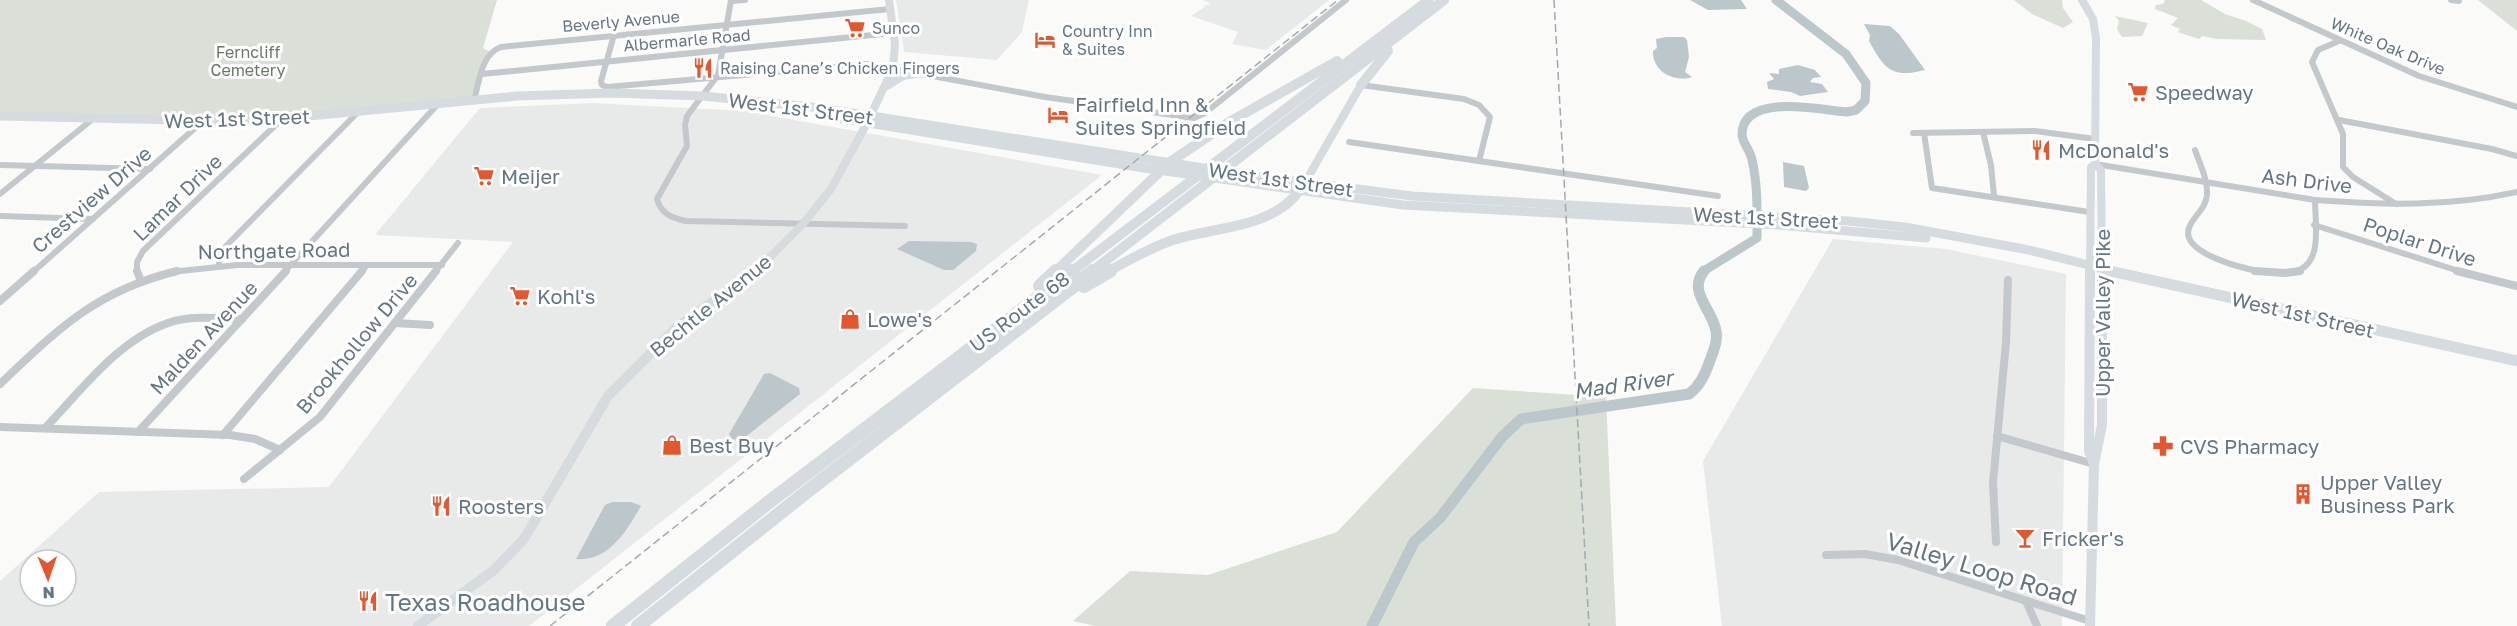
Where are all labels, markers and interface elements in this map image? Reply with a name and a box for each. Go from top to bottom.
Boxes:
street label: Beverly Avenue [561,6,681,36]
street label: White Oak Drive [2328,13,2448,79]
supermarket icon: Sunco [843,16,867,40]
place label: Sunco [872,18,920,38]
place label: Country Inn & Suites [1062,21,1153,59]
street label: Albermarle Road [622,24,752,56]
hotel icon: Country Inn & Suites [1033,28,1057,52]
park label: Ferncliff Cemetery [211,42,286,80]
restaurant icon: Raising Cane’s Chicken Fingers [691,56,715,80]
place label: Raising Cane’s Chicken Fingers [720,58,960,78]
supermarket icon: Speedway [2126,80,2150,104]
place label: Speedway [2155,80,2254,104]
street label: West 1st Street [727,87,875,129]
place label: Fairfield Inn & Suites Springfield [1075,92,1246,139]
street label: West 1st Street [164,103,310,133]
hotel icon: Fairfield Inn & Suites Springfield [1046,103,1070,127]
restaurant icon: McDonald's [2029,138,2053,162]
place label: McDonald's [2058,138,2169,162]
street label: Crestview Drive [26,141,156,257]
street label: Lamar Drive [128,149,226,245]
street label: West 1st Street [1207,157,1355,201]
street label: Ash Drive [2260,163,2354,197]
supermarket icon: Meijer [472,164,496,188]
place label: Meijer [501,164,560,188]
street label: West 1st Street [1692,201,1840,233]
street label: Poplar Drive [2361,211,2479,271]
street label: Upper Valley Pike [2090,229,2114,397]
street label: Northgate Road [197,237,351,263]
street label: Bechtle Avenue [644,249,776,361]
street label: US Route 68 [964,266,1074,356]
street label: Brookhollow Drive [290,268,422,418]
street label: Malden Avenue [144,275,262,399]
supermarket icon: Kohl's [508,284,532,308]
place label: Kohl's [537,284,595,308]
street label: West 1st Street [2229,286,2377,342]
shop icon: Lowe's [838,307,862,331]
place label: Lowe's [867,307,932,331]
water label: Mad River [1572,364,1677,404]
shop icon: Best Buy [660,433,684,457]
place label: Best Buy [689,433,774,457]
pharmacy icon: CVS Pharmacy [2151,434,2175,458]
place label: CVS Pharmacy [2180,434,2319,458]
place label: Upper Valley Business Park [2320,470,2455,517]
building icon: Upper Valley Business Park [2291,482,2315,506]
restaurant icon: Roosters [429,494,453,518]
place label: Roosters [458,494,544,518]
street label: Valley Loop Road [1883,525,2081,611]
bar icon: Fricker's [2013,526,2037,550]
place label: Fricker's [2042,526,2124,550]
north arrow [18,548,78,608]
text: N [42,583,55,603]
place label: Texas Roadhouse [385,587,586,616]
restaurant icon: Texas Roadhouse [356,589,380,613]

